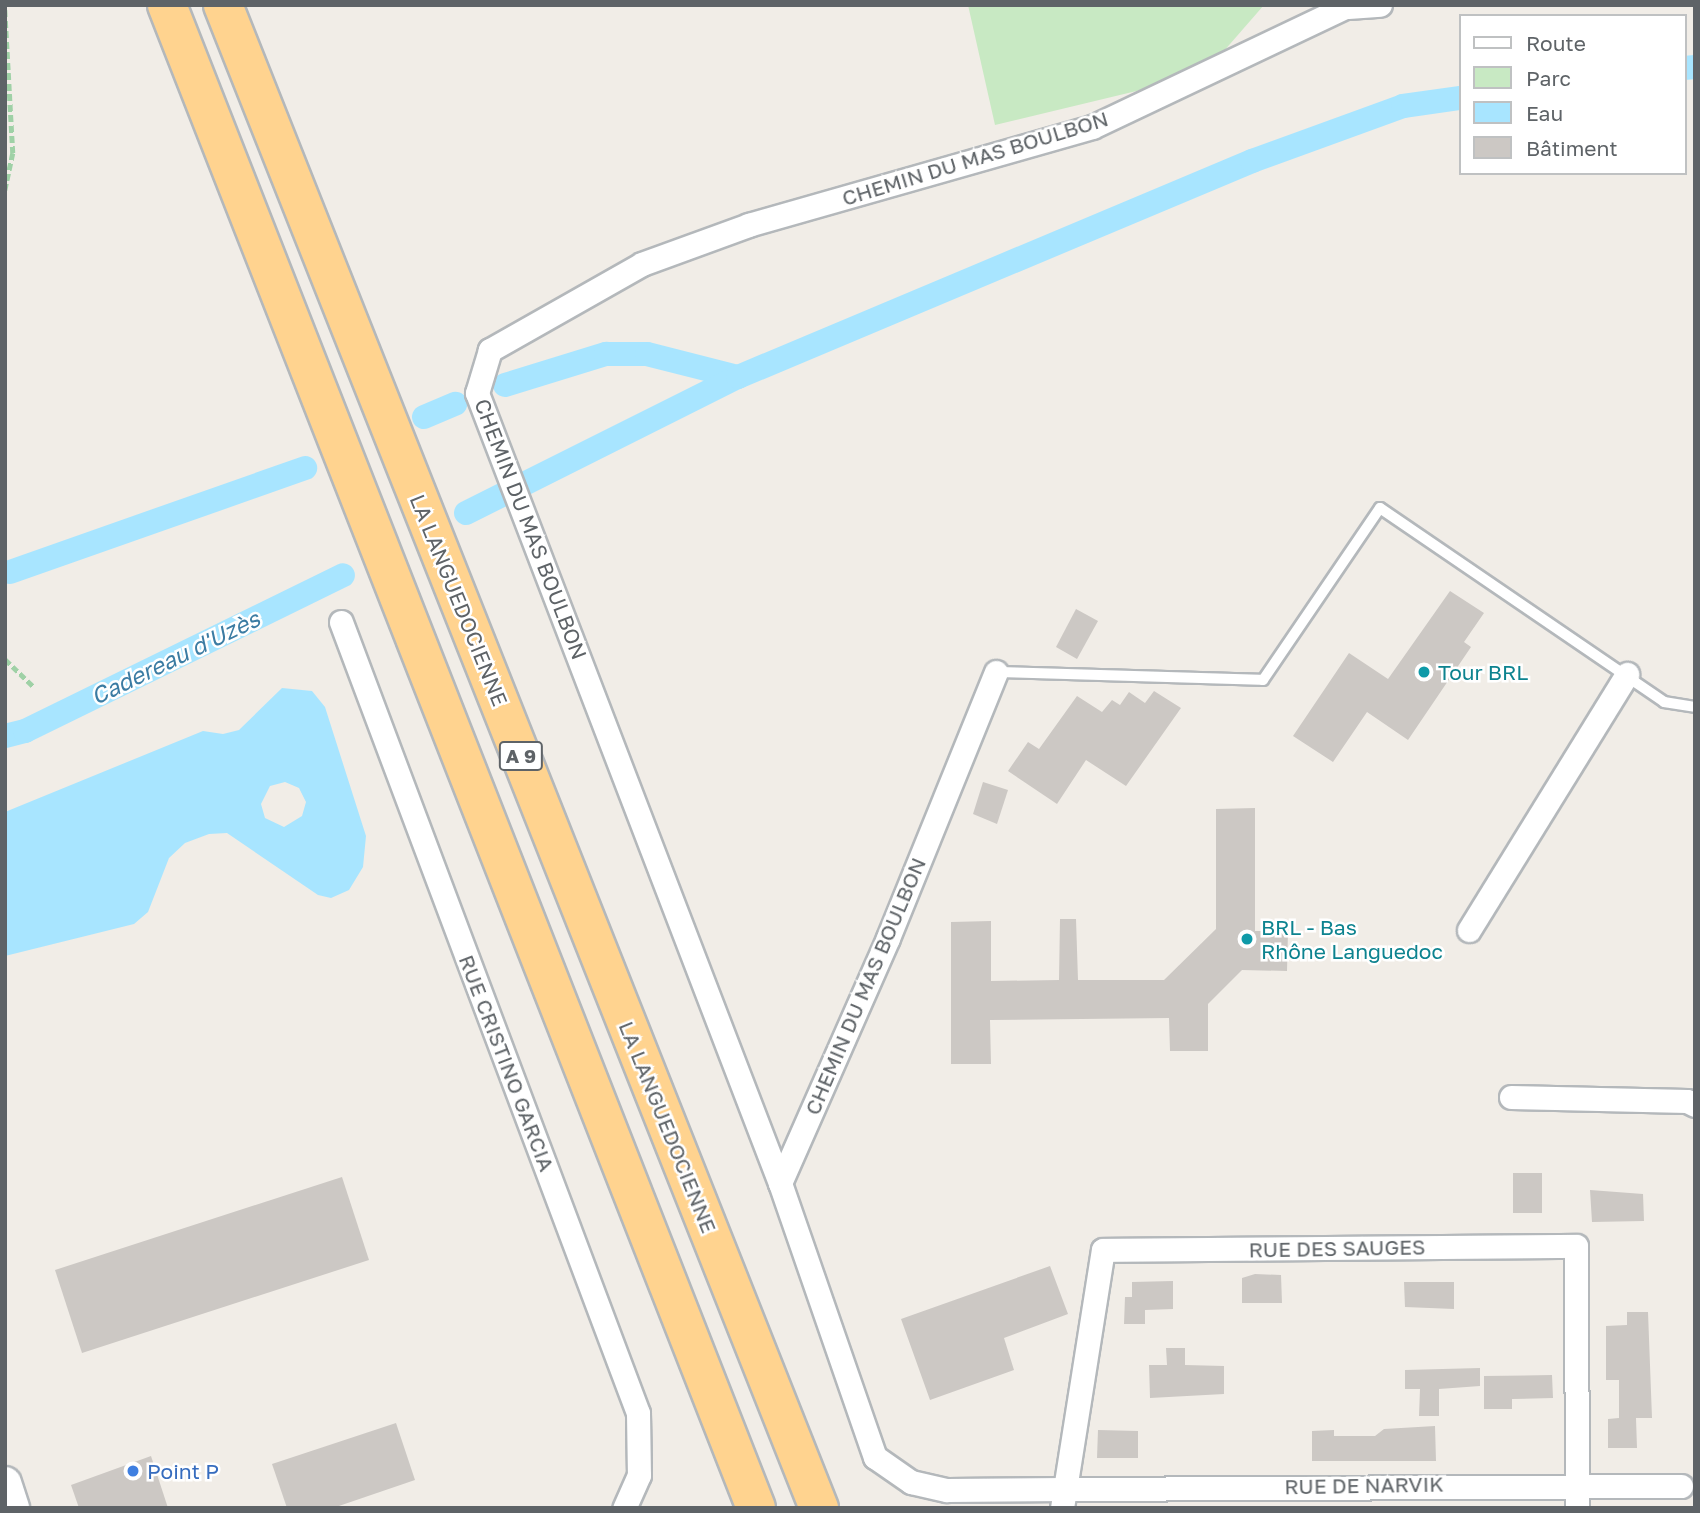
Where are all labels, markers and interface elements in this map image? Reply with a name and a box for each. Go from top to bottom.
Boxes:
legend [1458,14,1686,175]
text: Route [1526,30,1586,56]
text: Parc [1526,65,1571,91]
text: Eau [1526,100,1563,126]
street label: CHEMIN DU MAS BOULBON [839,105,1111,211]
text: Bâtiment [1526,135,1618,161]
street label: CHEMIN DU MAS BOULBON [470,395,592,663]
street label: LA LANGUEDOCIENNE [405,490,513,710]
water label: Cadereau d'Uzès [86,604,264,710]
place label: Tour BRL [1438,659,1528,685]
marker: Tour BRL [1416,664,1432,680]
road number: A 9 [498,740,544,772]
street label: CHEMIN DU MAS BOULBON [799,854,931,1118]
place label: BRL - Bas Rhône Languedoc [1261,914,1443,964]
marker: BRL - Bas Rhône Languedoc [1239,931,1255,947]
street label: RUE CRISTINO GARCIA [454,951,560,1175]
street label: LA LANGUEDOCIENNE [614,1017,722,1237]
street label: RUE DES SAUGES [1248,1234,1426,1262]
place label: Point P [147,1458,219,1484]
marker: Point P [125,1463,141,1479]
street label: RUE DE NARVIK [1284,1471,1444,1499]

